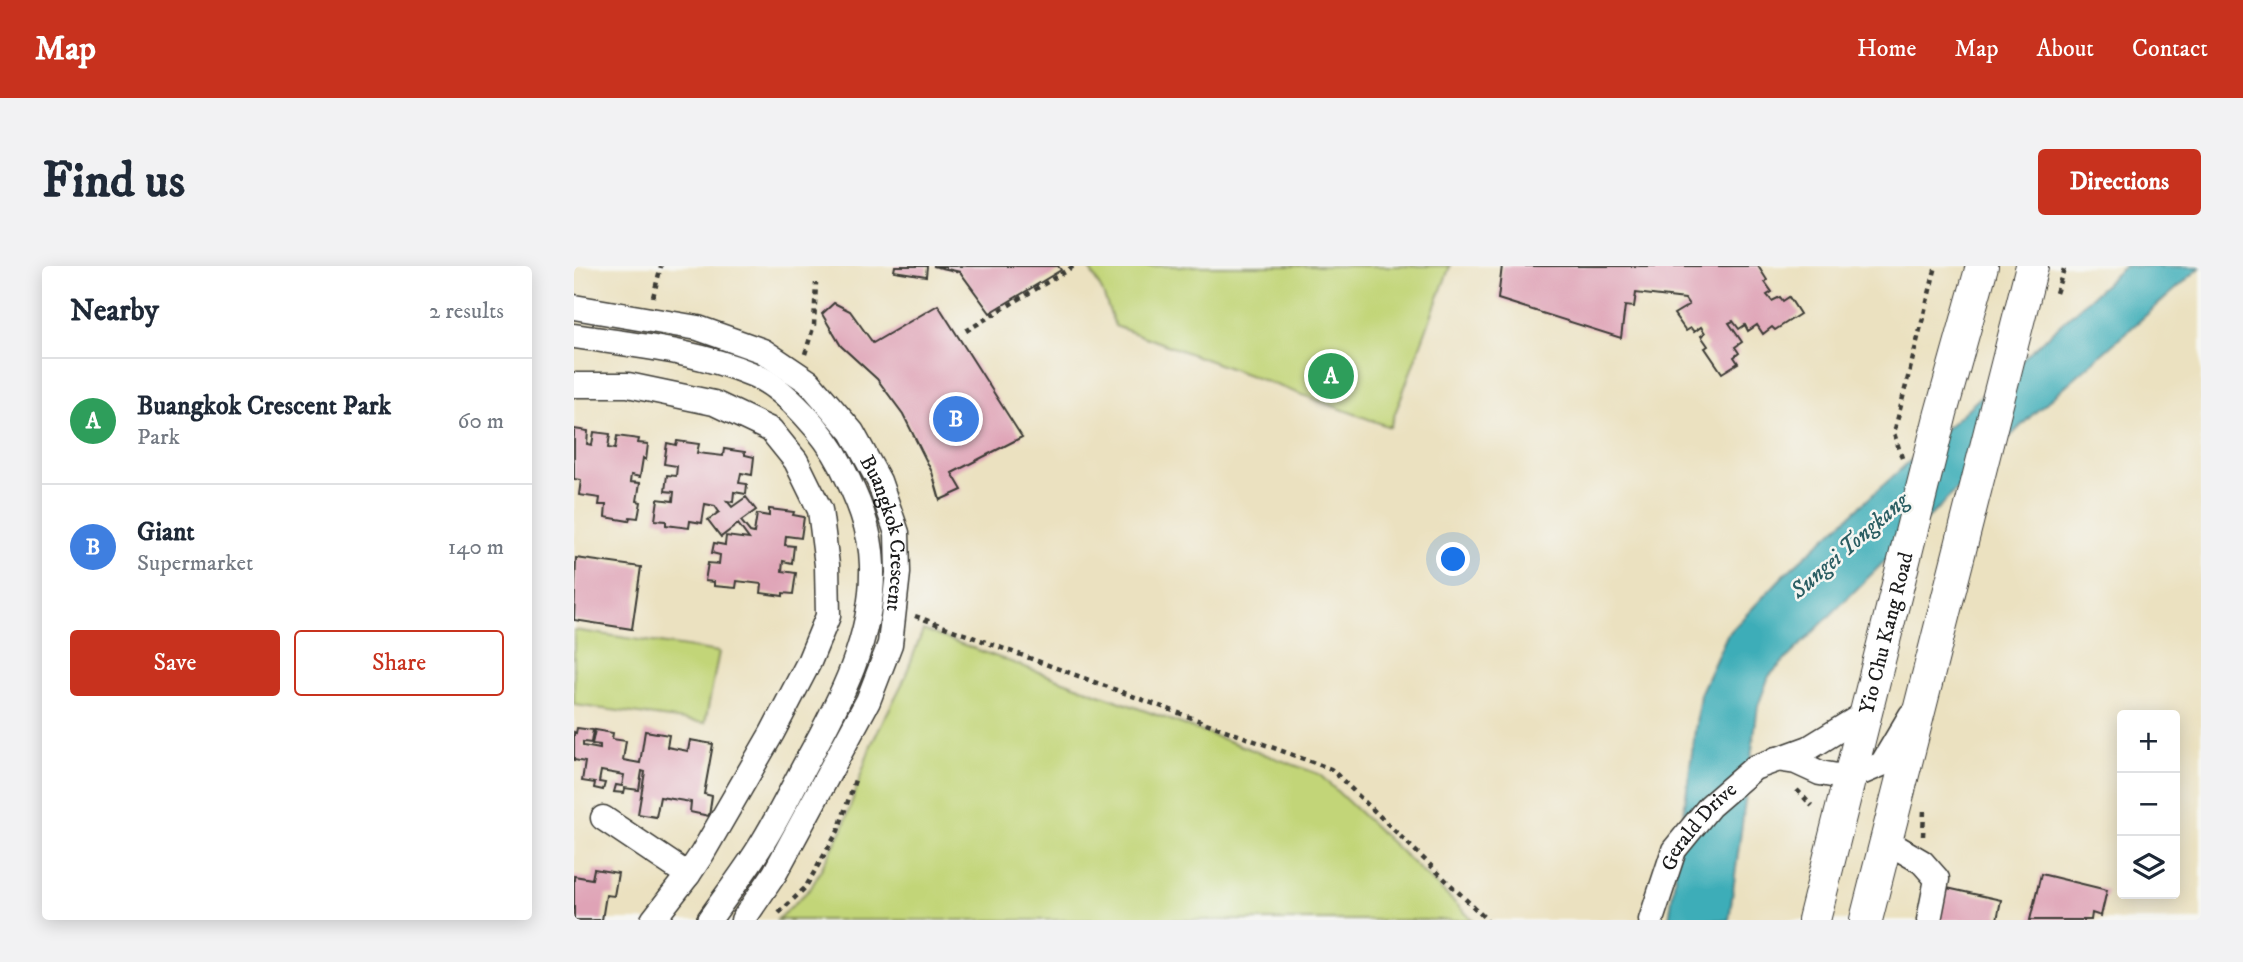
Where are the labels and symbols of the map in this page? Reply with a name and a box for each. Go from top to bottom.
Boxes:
pin: A [1308,350,1354,402]
pin: B [933,393,979,445]
street label: Buangkok Crescent [853,451,910,613]
water label: Sungei Tongkang [1784,486,1916,606]
your location [1436,542,1470,576]
street label: Yio Chu Kang Road [1854,549,1920,717]
street label: Gerald Drive [1656,777,1743,874]

